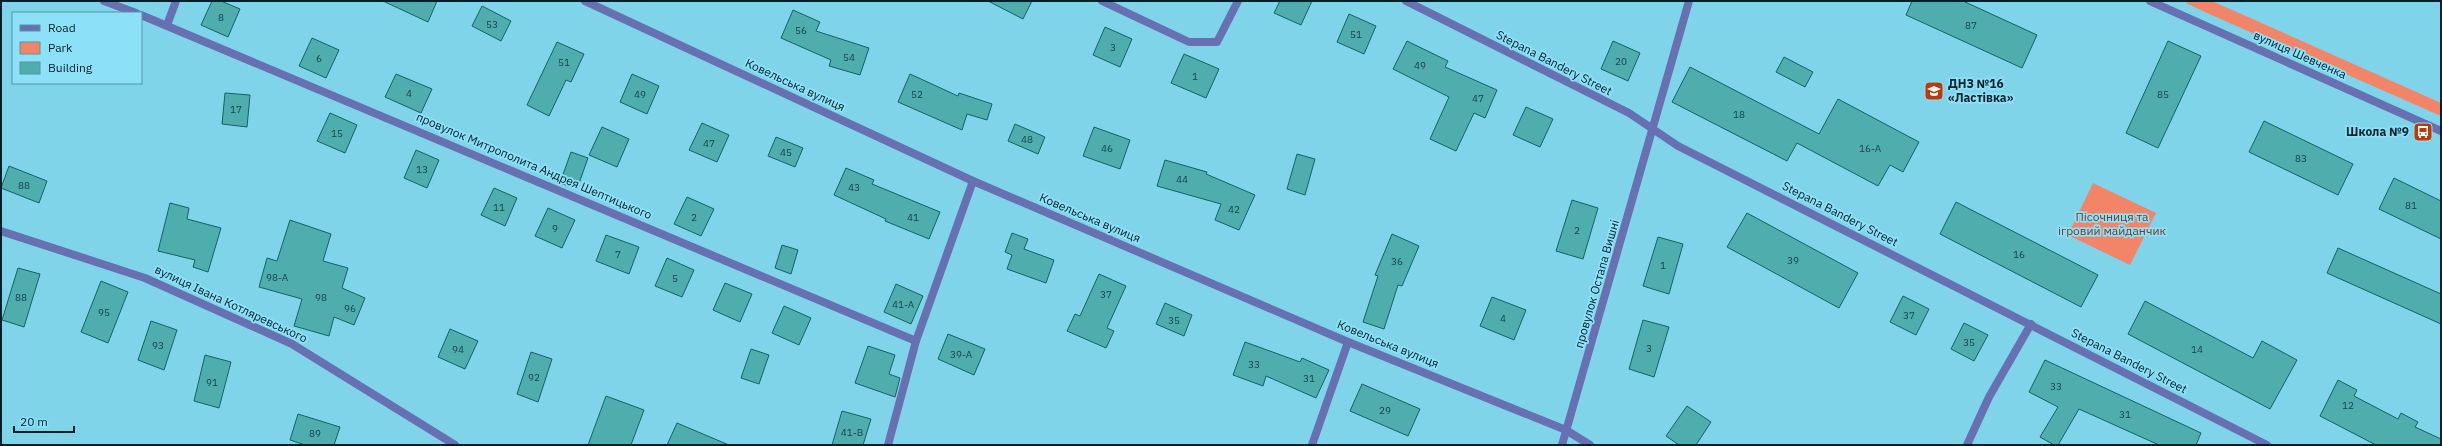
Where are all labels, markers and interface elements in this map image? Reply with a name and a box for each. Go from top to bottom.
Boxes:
house number: 8 [218,11,224,24]
legend [12,12,142,84]
house number: 53 [486,18,498,31]
house number: 87 [1965,19,1977,32]
text: Road [48,20,76,35]
house number: 56 [795,24,807,37]
street label: Stepana Bandery Street [1494,27,1615,98]
street label: вулиця Шевченка [2251,27,2350,82]
house number: 51 [1350,28,1362,41]
text: Park [48,40,73,55]
house number: 3 [1110,41,1116,54]
house number: 54 [843,51,855,64]
house number: 6 [316,52,322,65]
street label: Ковельська вулиця [743,55,848,114]
house number: 20 [1615,55,1627,68]
house number: 51 [558,56,570,69]
house number: 49 [1414,59,1426,72]
text: Building [48,60,93,75]
house number: 1 [1192,70,1198,83]
place label: ДНЗ №16 «Ластівка» [1948,76,2014,105]
school or university icon: ДНЗ №16 «Ластівка» [1923,80,1945,102]
house number: 4 [406,87,412,100]
house number: 49 [634,88,646,101]
house number: 52 [911,88,923,101]
house number: 85 [2157,88,2169,101]
house number: 47 [1472,92,1484,105]
house number: 17 [230,103,242,116]
house number: 18 [1733,108,1745,121]
street label: провулок Митрополита Андрея Шептицького [414,109,655,222]
bus stop icon: Школа №9 [2412,121,2434,143]
place label: Школа №9 [2346,124,2409,139]
house number: 15 [331,127,343,140]
house number: 48 [1021,133,1033,146]
house number: 47 [703,137,715,150]
house number: 46 [1101,142,1113,155]
house number: 16-А [1859,142,1882,155]
house number: 45 [780,146,792,159]
house number: 83 [2295,152,2307,165]
house number: 13 [416,163,428,176]
house number: 44 [1176,173,1188,186]
street label: Stepana Bandery Street [1780,178,1901,249]
house number: 88 [18,179,30,192]
house number: 43 [848,181,860,194]
street label: Ковельська вулиця [1037,189,1143,246]
house number: 81 [2405,199,2417,212]
house number: 11 [493,201,505,214]
house number: 42 [1228,203,1240,216]
park label: Пісочниця та ігровий майданчик [2058,209,2166,238]
house number: 2 [691,211,697,224]
house number: 41 [907,211,919,224]
street label: провулок Остапа Вишні [1571,218,1622,350]
house number: 9 [552,222,558,235]
house number: 2 [1574,224,1580,237]
house number: 7 [615,248,621,261]
house number: 16 [2013,248,2025,261]
house number: 39 [1787,254,1799,267]
house number: 36 [1391,255,1403,268]
house number: 1 [1660,259,1666,272]
street label: вулиця Івана Котляревського [152,261,310,346]
house number: 98-А [266,271,289,284]
house number: 5 [672,272,678,285]
house number: 37 [1100,288,1112,301]
house number: 88 [15,291,27,304]
house number: 98 [315,291,327,304]
house number: 41-А [892,298,915,311]
house number: 96 [344,302,356,315]
house number: 95 [98,306,110,319]
house number: 37 [1903,309,1915,322]
house number: 4 [1500,312,1506,325]
house number: 35 [1168,314,1180,327]
street label: Ковельська вулиця [1335,316,1441,371]
street label: Stepana Bandery Street [2069,325,2190,396]
house number: 35 [1963,336,1975,349]
house number: 93 [152,339,164,352]
house number: 3 [1646,342,1652,355]
house number: 94 [452,343,464,356]
house number: 14 [2191,343,2203,356]
house number: 39-А [950,348,973,361]
house number: 33 [1248,358,1260,371]
house number: 92 [528,371,540,384]
house number: 31 [1303,372,1315,385]
house number: 91 [206,376,218,389]
house number: 33 [2050,380,2062,393]
house number: 12 [2342,399,2354,412]
house number: 29 [1379,404,1391,417]
scale bar [14,408,74,434]
house number: 31 [2119,408,2131,421]
text: 20 m [20,414,48,429]
house number: 41-В [841,426,863,439]
house number: 89 [309,427,321,440]

